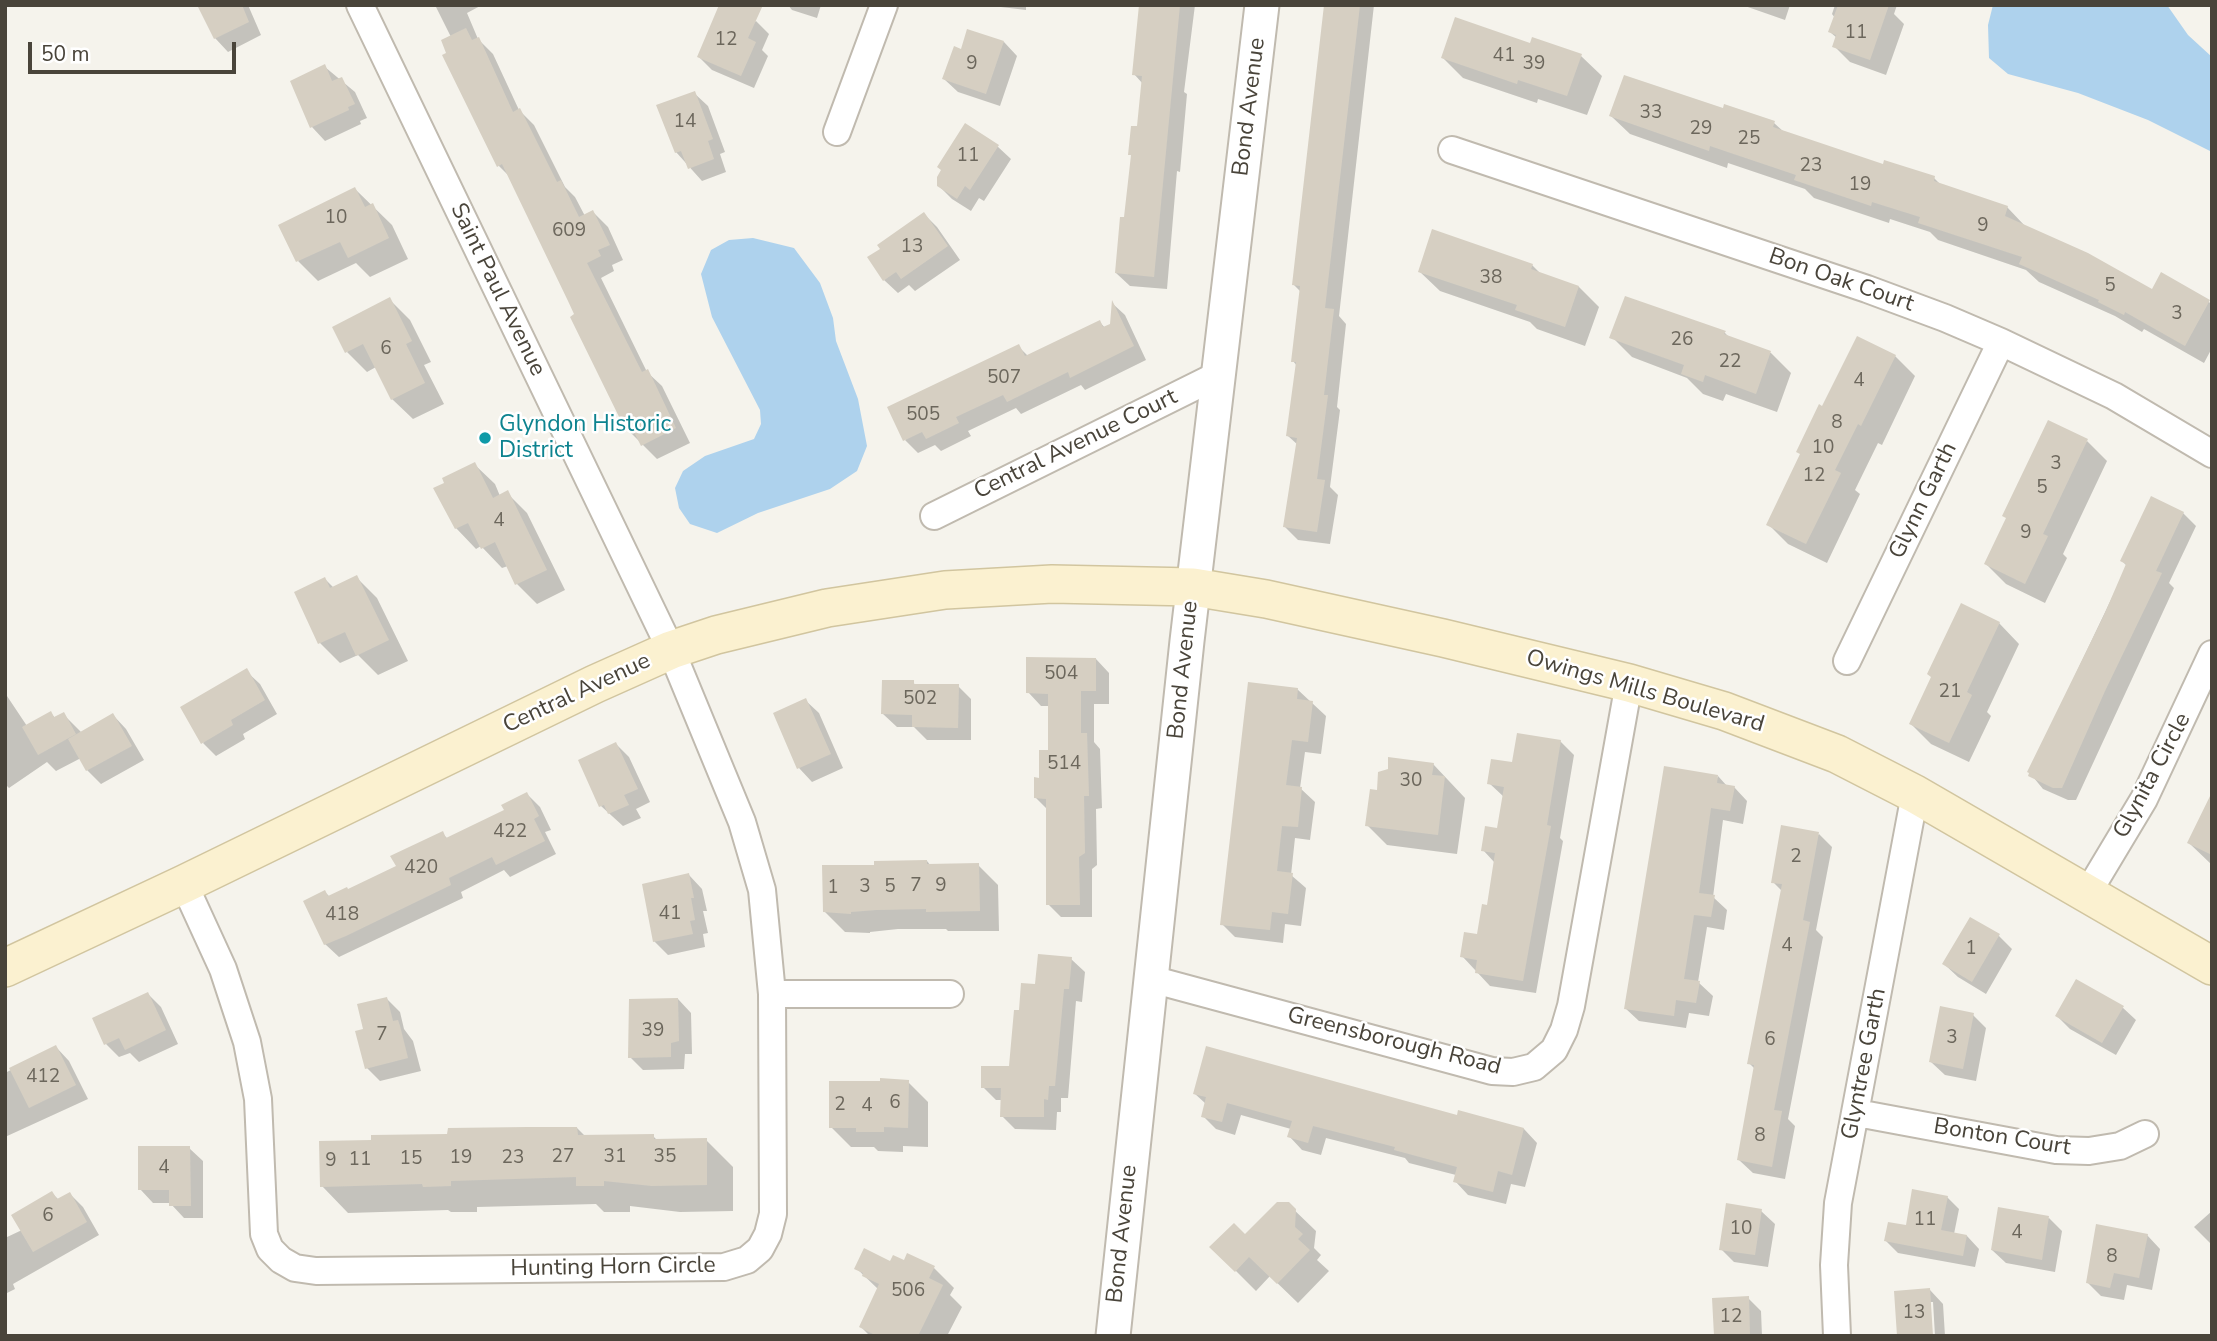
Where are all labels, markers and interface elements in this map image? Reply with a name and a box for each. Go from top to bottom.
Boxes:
house number: 11 [1845,22,1867,44]
scale bar [32,28,240,72]
house number: 12 [715,29,737,51]
street label: Bond Avenue [1228,36,1272,178]
text: 50 m [41,40,90,68]
house number: 41 [1493,45,1515,67]
house number: 9 [966,53,978,75]
house number: 39 [1523,53,1545,75]
house number: 33 [1640,102,1662,124]
house number: 14 [674,111,696,133]
house number: 29 [1690,118,1712,140]
house number: 25 [1738,128,1760,150]
house number: 11 [957,145,979,167]
house number: 23 [1800,155,1822,177]
house number: 19 [1849,174,1871,196]
street label: Saint Paul Avenue [443,199,551,381]
house number: 10 [325,207,347,229]
house number: 9 [1977,215,1989,237]
house number: 609 [552,220,586,242]
house number: 13 [901,236,923,258]
street label: Bon Oak Court [1765,243,1917,319]
house number: 38 [1480,267,1502,289]
house number: 5 [2104,275,2116,297]
house number: 3 [2171,303,2183,325]
house number: 26 [1671,329,1693,351]
house number: 6 [380,338,392,360]
house number: 22 [1719,351,1741,373]
house number: 507 [987,367,1021,389]
house number: 4 [1853,370,1865,392]
street label: Central Avenue Court [970,384,1182,506]
house number: 505 [906,404,940,426]
place label: Glyndon Historic District [499,411,671,465]
house number: 8 [1831,412,1843,434]
marker: Glyndon Historic District [477,430,493,446]
house number: 10 [1812,437,1834,459]
street label: Glynn Garth [1884,438,1964,564]
house number: 3 [2050,453,2062,475]
house number: 12 [1803,465,1825,487]
house number: 5 [2036,477,2048,499]
house number: 4 [493,510,505,532]
house number: 9 [2020,522,2032,544]
street label: Bond Avenue [1163,599,1205,741]
street label: Owings Mills Boulevard [1523,645,1767,739]
street label: Central Avenue [499,648,655,740]
house number: 504 [1044,663,1078,685]
house number: 21 [1939,681,1961,703]
house number: 502 [903,688,937,710]
street label: Glynita Circle [2108,709,2198,843]
house number: 514 [1047,753,1081,775]
house number: 30 [1400,770,1422,792]
house number: 422 [493,821,527,843]
house number: 2 [1790,846,1802,868]
house number: 420 [404,857,438,879]
house number: 7 [910,875,922,897]
house number: 9 [935,875,947,897]
house number: 3 [859,876,871,898]
house number: 5 [884,876,896,898]
house number: 1 [827,877,839,899]
house number: 41 [659,903,681,925]
house number: 418 [325,904,359,926]
house number: 4 [1781,935,1793,957]
house number: 1 [1965,938,1977,960]
street label: Glyntree Garth [1837,986,1893,1142]
street label: Greensborough Road [1284,1002,1504,1082]
house number: 39 [642,1020,664,1042]
house number: 7 [376,1024,388,1046]
house number: 3 [1946,1027,1958,1049]
house number: 6 [1764,1029,1776,1051]
house number: 412 [26,1066,60,1088]
house number: 6 [889,1092,901,1114]
house number: 2 [834,1094,846,1116]
house number: 4 [861,1095,873,1117]
street label: Bonton Court [1932,1114,2072,1162]
house number: 8 [1754,1125,1766,1147]
house number: 27 [552,1146,574,1168]
house number: 31 [604,1146,626,1168]
house number: 35 [654,1146,676,1168]
house number: 19 [450,1147,472,1169]
house number: 23 [502,1147,524,1169]
house number: 15 [400,1148,422,1170]
house number: 11 [349,1149,371,1171]
house number: 9 [325,1150,337,1172]
house number: 4 [158,1157,170,1179]
street label: Bond Avenue [1102,1163,1144,1305]
house number: 6 [42,1205,54,1227]
house number: 11 [1914,1209,1936,1231]
house number: 10 [1730,1218,1752,1240]
house number: 4 [2011,1222,2023,1244]
house number: 8 [2106,1246,2118,1268]
street label: Hunting Horn Circle [510,1252,716,1284]
house number: 506 [891,1280,925,1302]
house number: 13 [1903,1302,1925,1324]
house number: 12 [1720,1306,1742,1328]

